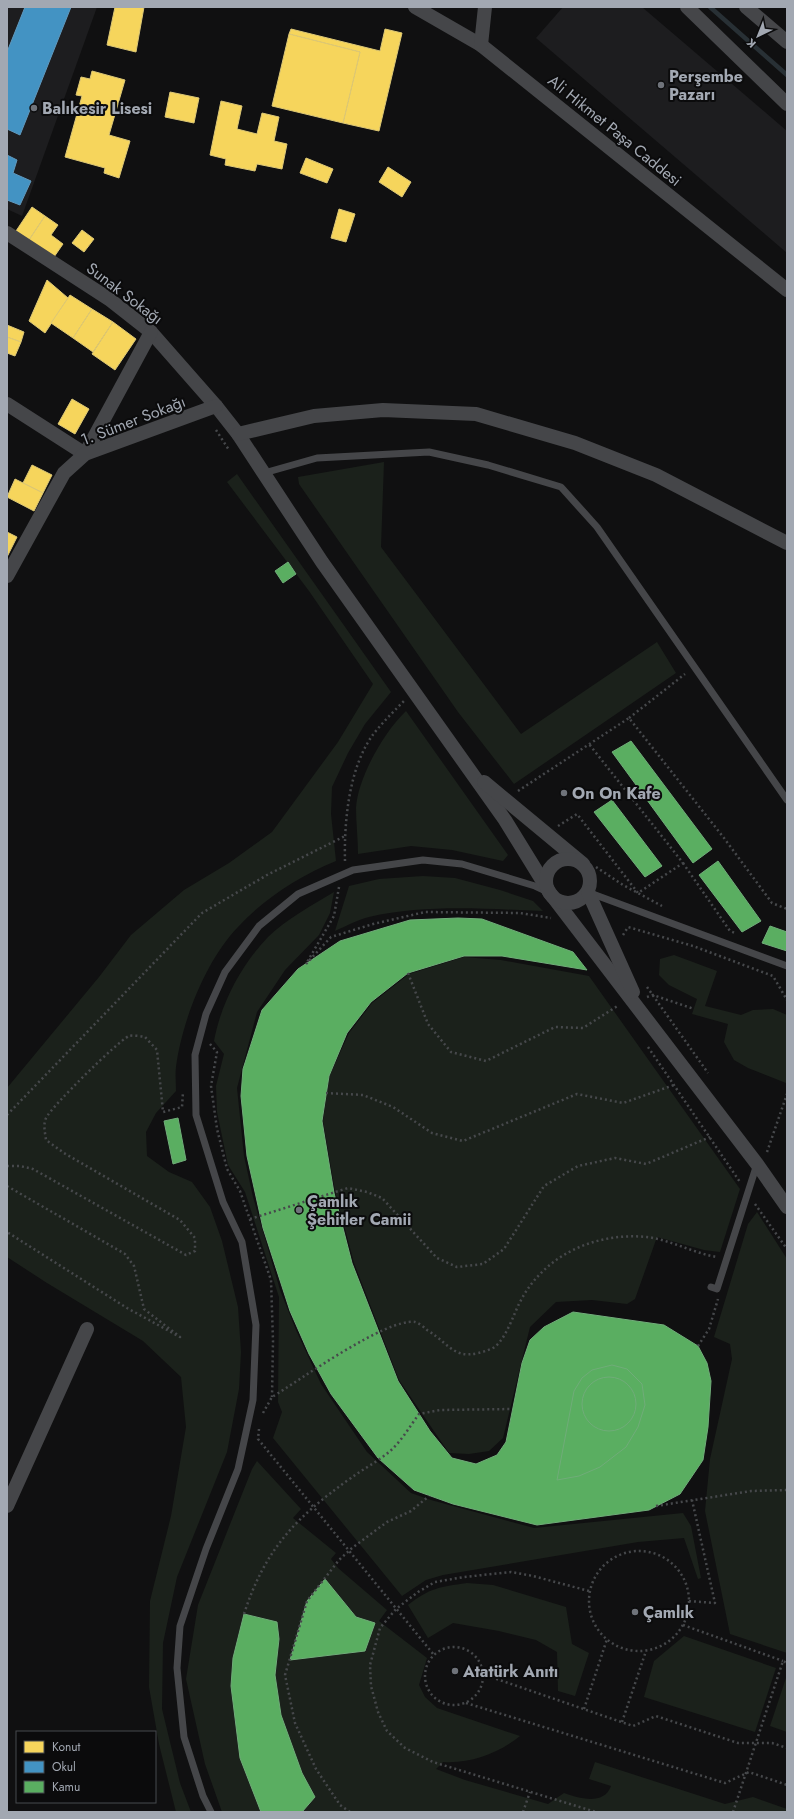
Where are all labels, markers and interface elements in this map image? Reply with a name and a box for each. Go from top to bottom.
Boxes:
north arrow [738,16,778,56]
text: K [743,35,759,52]
place label: Perşembe Pazarı [669,65,743,106]
street label: Ali Hikmet Paşa Caddesi [543,69,686,192]
marker: Perşembe Pazarı [656,80,666,90]
place label: Balıkesir Lisesi [42,97,152,120]
marker: Balıkesir Lisesi [29,103,39,113]
street label: Sunak Sokağı [82,257,168,330]
street label: 1. Sümer Sokağı [77,390,189,451]
place label: On On Kafe [572,782,661,805]
marker: On On Kafe [559,788,569,798]
place label: Çamlık Şehitler Camii [307,1190,411,1231]
marker: Çamlık Şehitler Camii [294,1205,304,1215]
place label: Çamlık [643,1601,695,1624]
marker: Çamlık [630,1607,640,1617]
place label: Atatürk Anıtı [462,1660,558,1683]
marker: Atatürk Anıtı [450,1666,460,1676]
legend [16,1731,156,1803]
text: Konut [52,1738,81,1756]
text: Okul [52,1758,76,1776]
text: Kamu [52,1778,80,1796]

